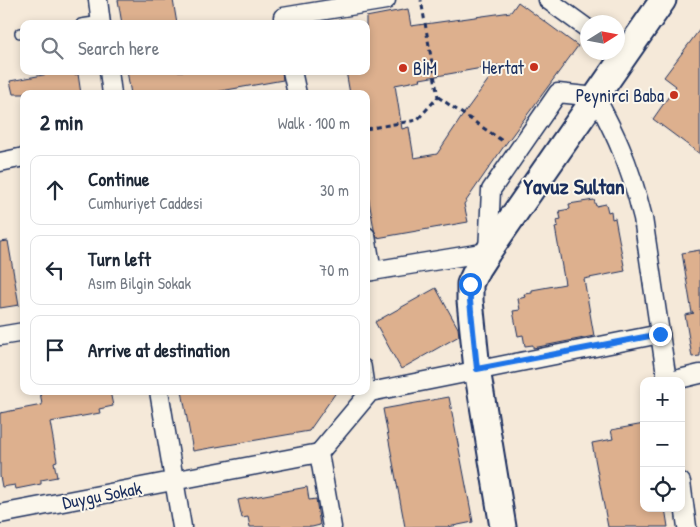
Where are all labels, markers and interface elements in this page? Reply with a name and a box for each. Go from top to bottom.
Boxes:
north arrow [580,15,625,60]
search box [20,20,370,75]
icon: search [38,34,66,62]
text: Search here [78,35,159,61]
place label: Hertat [482,55,525,80]
place label: BİM [413,56,437,81]
marker: Hertat [528,61,540,73]
marker: BİM [397,62,409,74]
place label: Peynirci Baba [576,83,664,108]
marker: Peynirci Baba [668,89,680,101]
text: 2 min [40,108,83,137]
text: Walk · 100 m [278,112,350,134]
text: Continue [88,166,149,192]
district label: Yavuz Sultan [523,171,625,201]
icon: ahead [41,176,69,204]
text: 30 m [320,179,349,201]
text: Cumhuriyet Caddesi [88,192,203,214]
text: Turn left [88,246,151,272]
icon: left [41,256,69,284]
text: 70 m [319,259,349,281]
text: Asım Bilgin Sokak [88,272,191,294]
route start [459,273,482,296]
route end [649,323,672,346]
icon: arrive [41,336,69,364]
text: Arrive at destination [88,337,230,363]
map controls [640,377,685,512]
button: + [640,377,685,422]
button: − [640,422,685,467]
button: locate [640,467,685,512]
street label: Duygu Sokak [60,475,144,515]

